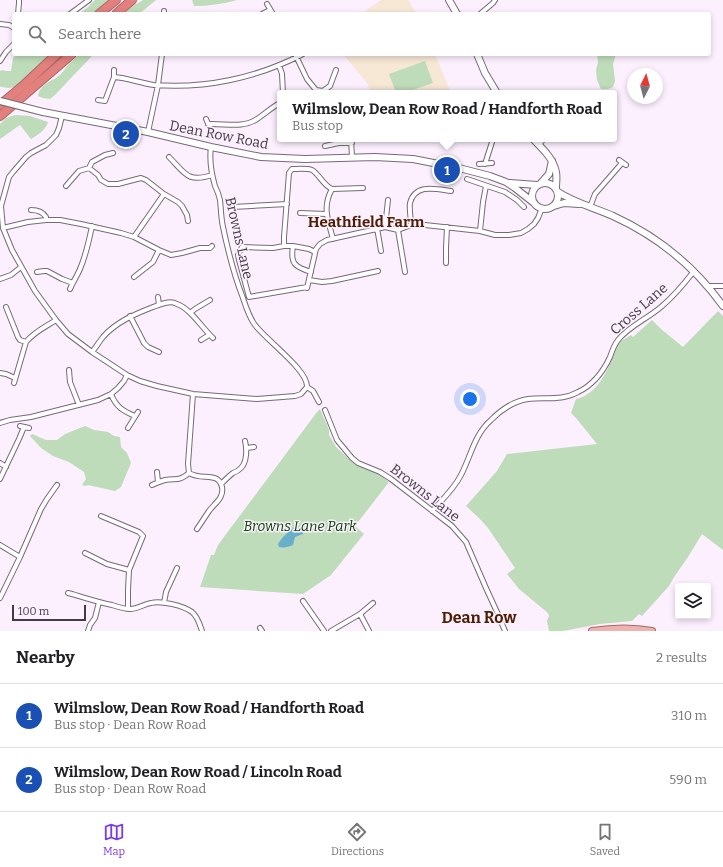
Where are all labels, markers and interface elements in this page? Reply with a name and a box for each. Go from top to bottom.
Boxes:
search box [12,12,711,56]
icon: search [26,23,48,45]
text: Search here [58,25,141,43]
north arrow [627,68,663,104]
popup [277,90,617,142]
text: Wilmslow, Dean Row Road / Handforth Road [292,100,602,118]
street label: Dean Row Road [168,117,270,153]
text: Bus stop [292,118,343,133]
pin: 2 [113,119,139,149]
pin: 1 [434,155,460,185]
street label: Browns Lane [221,195,257,281]
district label: Heathfield Farm [308,213,425,231]
street label: Cross Lane [607,279,671,339]
your location [460,389,480,409]
street label: Browns Lane [387,461,463,525]
park label: Browns Lane Park [243,518,357,535]
map controls [675,583,711,619]
button: layers [675,583,711,619]
scale bar [12,603,86,622]
text: 100 m [18,605,49,618]
district label: Dean Row [441,608,517,627]
text: Nearby [16,647,75,668]
text: 2 results [656,650,707,665]
text: Wilmslow, Dean Row Road / Handforth Road [54,699,364,717]
text: 1 [26,708,32,723]
text: 310 m [671,708,707,723]
text: Bus stop · Dean Row Road [54,717,206,732]
text: Wilmslow, Dean Row Road / Lincoln Road [54,763,342,781]
text: 2 [25,772,33,787]
text: 590 m [669,772,707,787]
text: Bus stop · Dean Row Road [54,781,206,796]
tab: Map [103,821,125,858]
tab: Directions [331,821,384,858]
tab: Saved [590,821,620,858]

